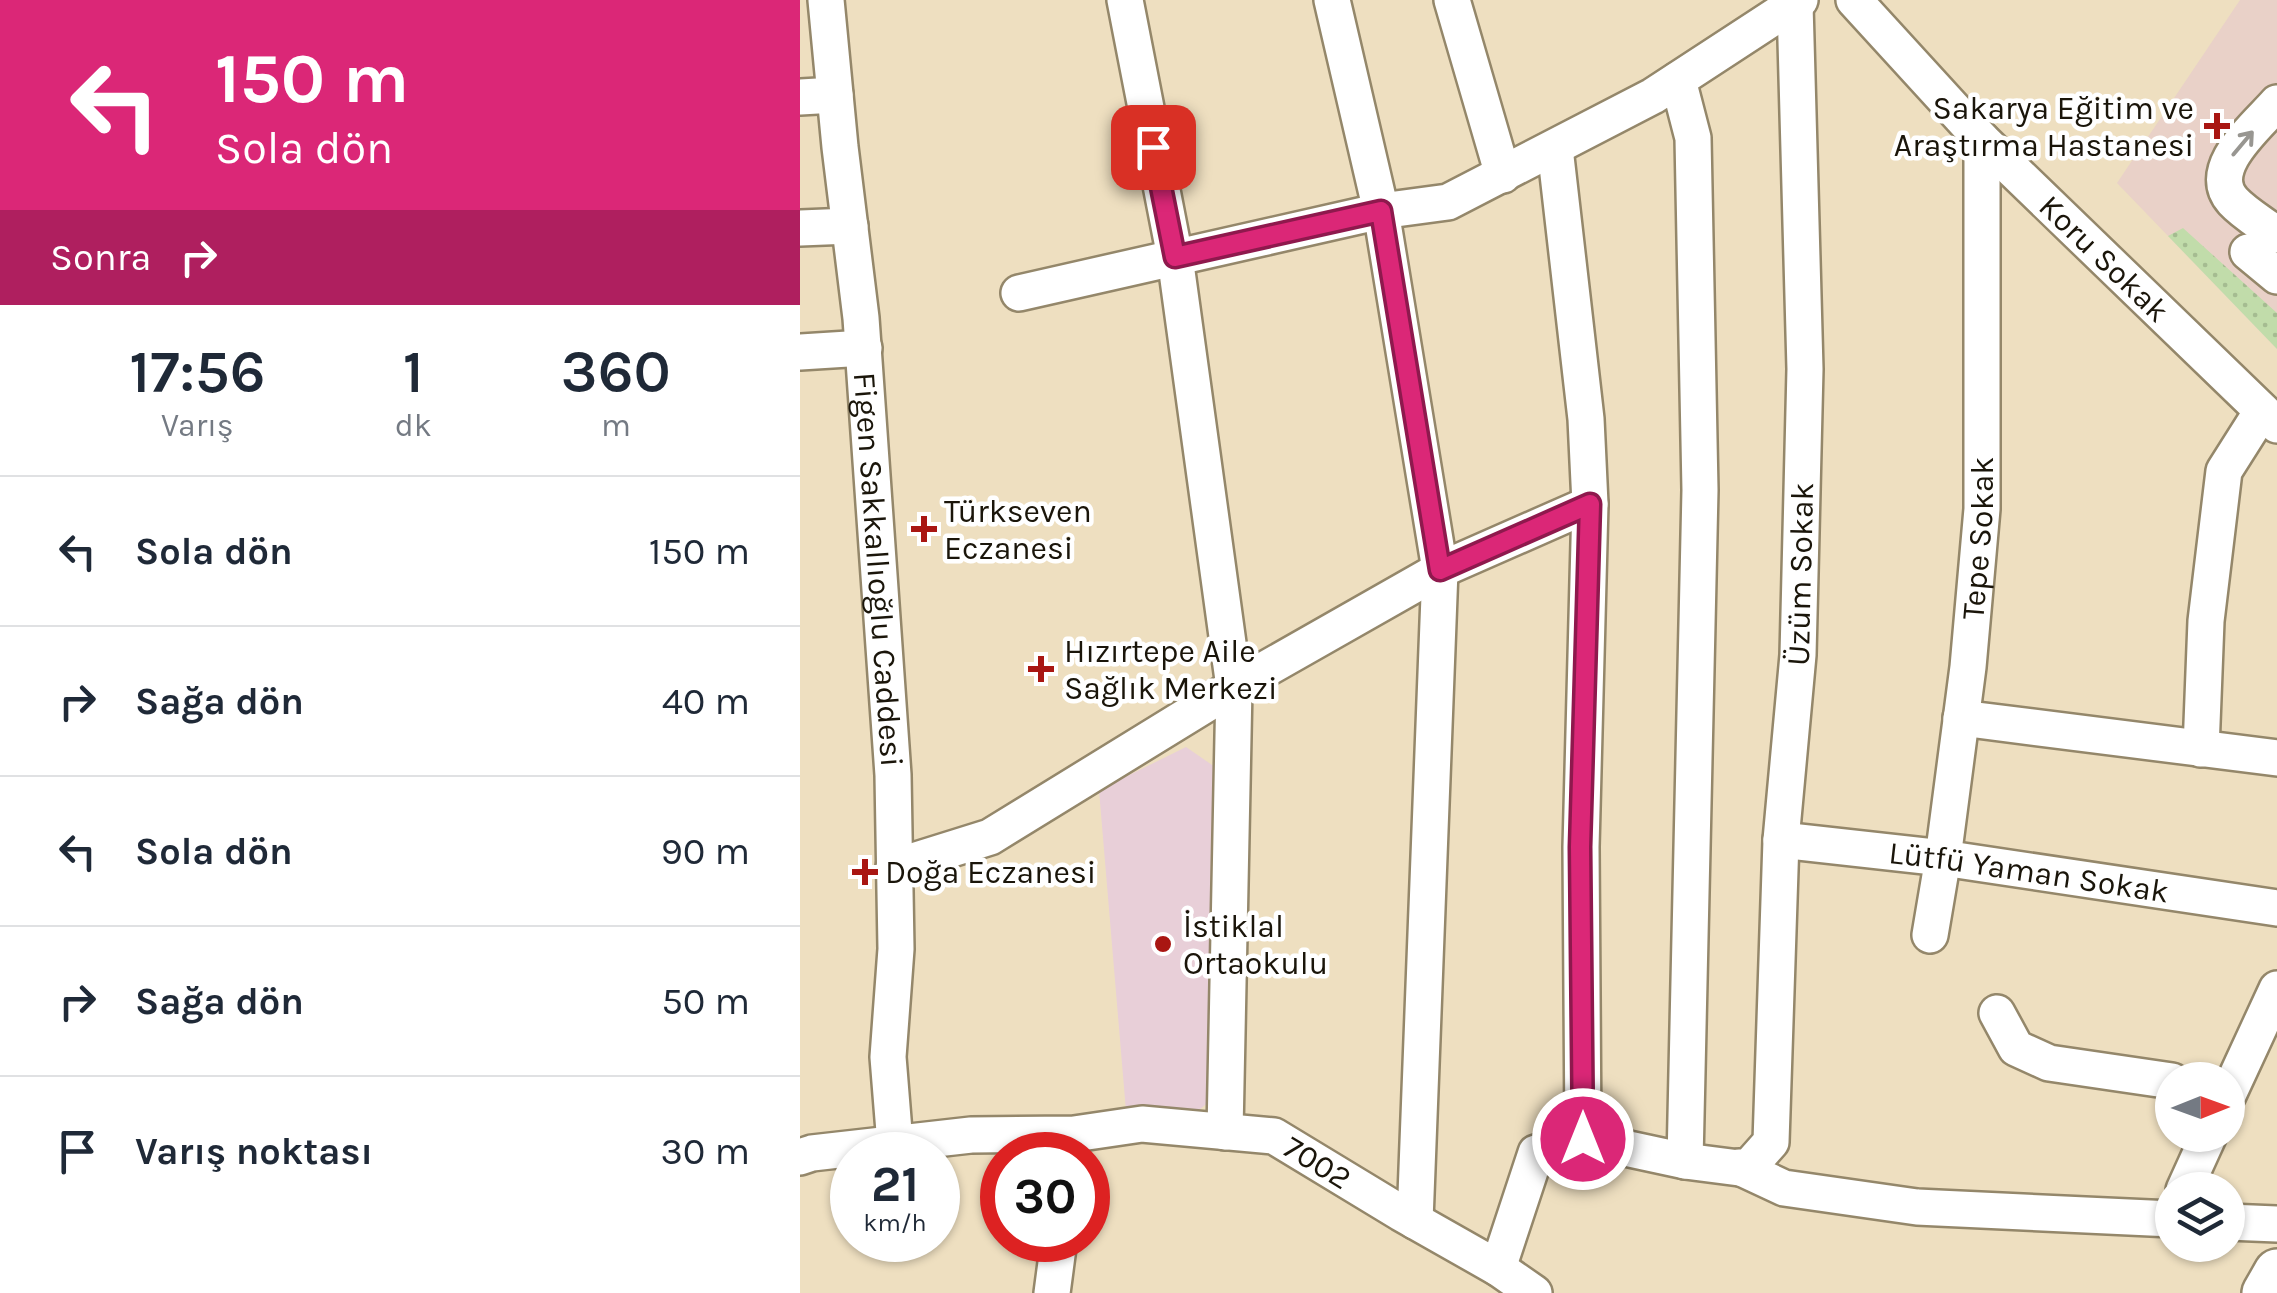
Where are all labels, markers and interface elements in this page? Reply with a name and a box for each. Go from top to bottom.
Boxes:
text: 150 m [215,38,409,120]
icon: left [50,40,180,170]
place label: Sakarya Eğitim ve Araştırma Hastanesi [1894,90,2194,164]
pin [1111,105,1196,190]
marker: Sakarya Eğitim ve Araştırma Hastanesi [2204,113,2230,139]
icon: arrive [1126,120,1181,175]
text: Sola dön [215,122,393,174]
one-way arrow [2231,130,2253,156]
street label: Koru Sokak [2032,188,2177,330]
icon: right [171,230,226,285]
text: Sonra [50,235,151,280]
text: 17:56 [129,337,266,407]
text: 1 [403,337,424,407]
text: 360 [561,337,671,407]
street label: Figen Sakkallıoğlu Caddesi [846,371,910,768]
text: Varış [161,407,234,444]
text: dk [395,407,432,444]
text: m [601,407,631,444]
street label: Tepe Sokak [1954,457,2001,621]
street label: Üzüm Sokak [1779,482,1821,668]
place label: Türkseven Eczanesi [944,493,1092,567]
marker: Türkseven Eczanesi [913,518,935,540]
icon: left [50,524,105,579]
text: Sola dön [135,529,293,574]
text: 150 m [649,529,750,574]
place label: Hızırtepe Aile Sağlık Merkezi [1064,633,1277,707]
marker: Hızırtepe Aile Sağlık Merkezi [1028,656,1054,682]
icon: right [50,674,105,729]
text: Sağa dön [135,679,304,724]
text: 40 m [662,679,750,724]
icon: left [50,824,105,879]
text: Sola dön [135,829,293,874]
text: 90 m [661,829,750,874]
street label: Lütfü Yaman Sokak [1887,834,2171,911]
place label: Doğa Eczanesi [885,854,1096,891]
marker: Doğa Eczanesi [854,861,876,883]
place label: İstiklal Ortaokulu [1183,908,1328,982]
marker: İstiklal Ortaokulu [1152,933,1174,955]
icon: right [50,974,105,1029]
text: Sağa dön [135,979,304,1024]
text: 50 m [661,979,750,1024]
north arrow [2155,1062,2245,1152]
map controls [2155,1062,2245,1262]
position arrow [1531,1087,1635,1191]
icon: arrive [50,1124,105,1179]
text: Varış noktası [135,1129,373,1174]
text: 30 m [660,1129,750,1174]
street label: 7002 [1277,1129,1358,1197]
speed limit sign: 30 [980,1132,1110,1262]
text: 21 [871,1155,919,1214]
button: layers [2155,1172,2245,1262]
text: km/h [863,1208,927,1237]

